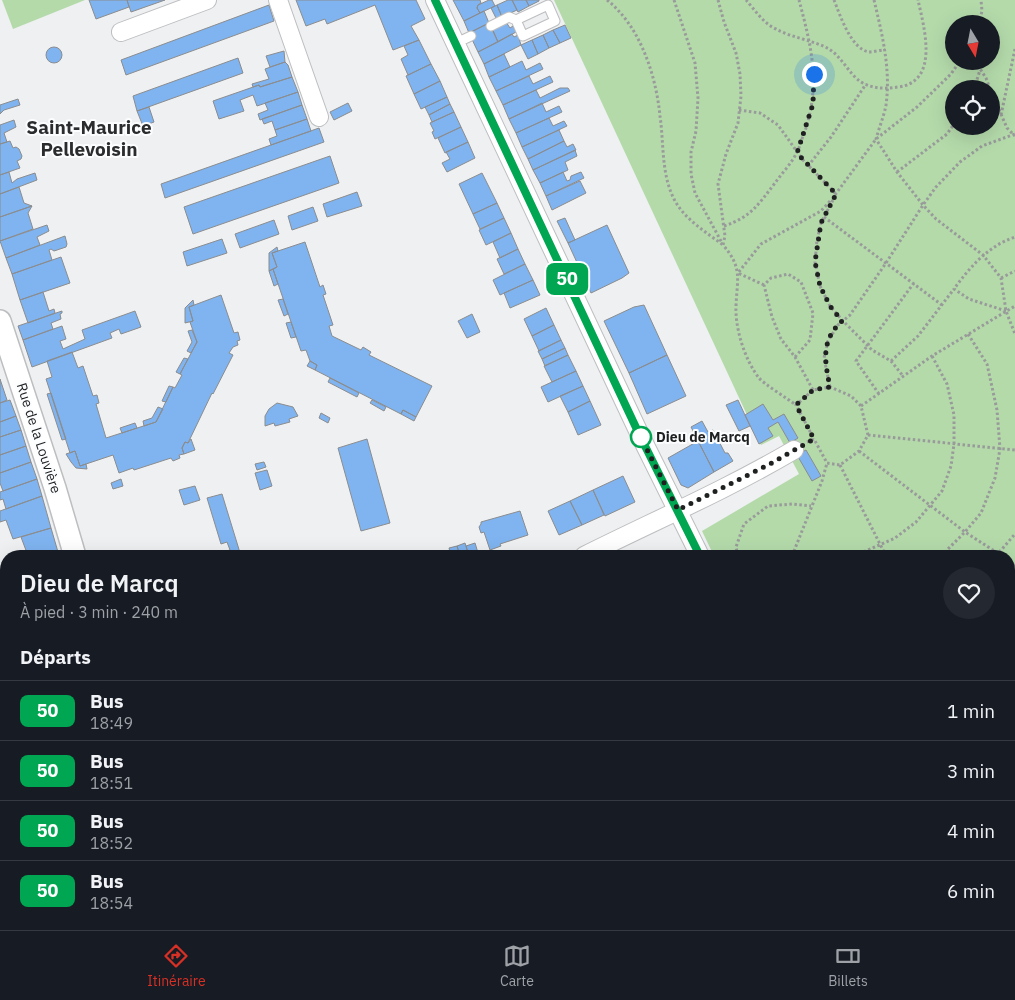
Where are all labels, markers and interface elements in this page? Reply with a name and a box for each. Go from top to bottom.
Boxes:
north arrow [945,15,1000,70]
map controls [945,15,1000,135]
your location [802,62,827,87]
button: locate [945,80,1000,135]
district label: Saint-Maurice Pellevoisin [26,115,152,161]
line badge: 50 [544,263,590,295]
text: 50 [556,267,578,290]
street label: Rue de la Louvière [13,380,65,496]
marker: Dieu de Marcq [630,426,652,448]
place label: Dieu de Marcq [656,428,750,446]
text: Dieu de Marcq [20,567,179,599]
button: heart [943,567,995,619]
text: À pied · 3 min · 240 m [20,602,178,622]
text: Départs [20,645,91,669]
text: Bus [90,689,124,713]
text: 50 [37,699,58,722]
text: 1 min [947,699,995,723]
text: 18:49 [90,713,133,733]
text: Bus [90,749,124,773]
text: 50 [37,759,58,782]
text: 3 min [947,759,995,783]
text: 18:51 [90,773,133,793]
text: Bus [90,809,124,833]
text: 50 [37,819,58,842]
text: 4 min [947,819,995,843]
text: 18:52 [90,833,133,853]
text: Bus [90,869,124,893]
text: 50 [37,879,58,902]
text: 6 min [947,879,995,903]
text: 18:54 [90,893,133,913]
tab: Itinéraire [147,942,206,990]
tab: Carte [500,942,534,990]
tab: Billets [828,942,868,990]

